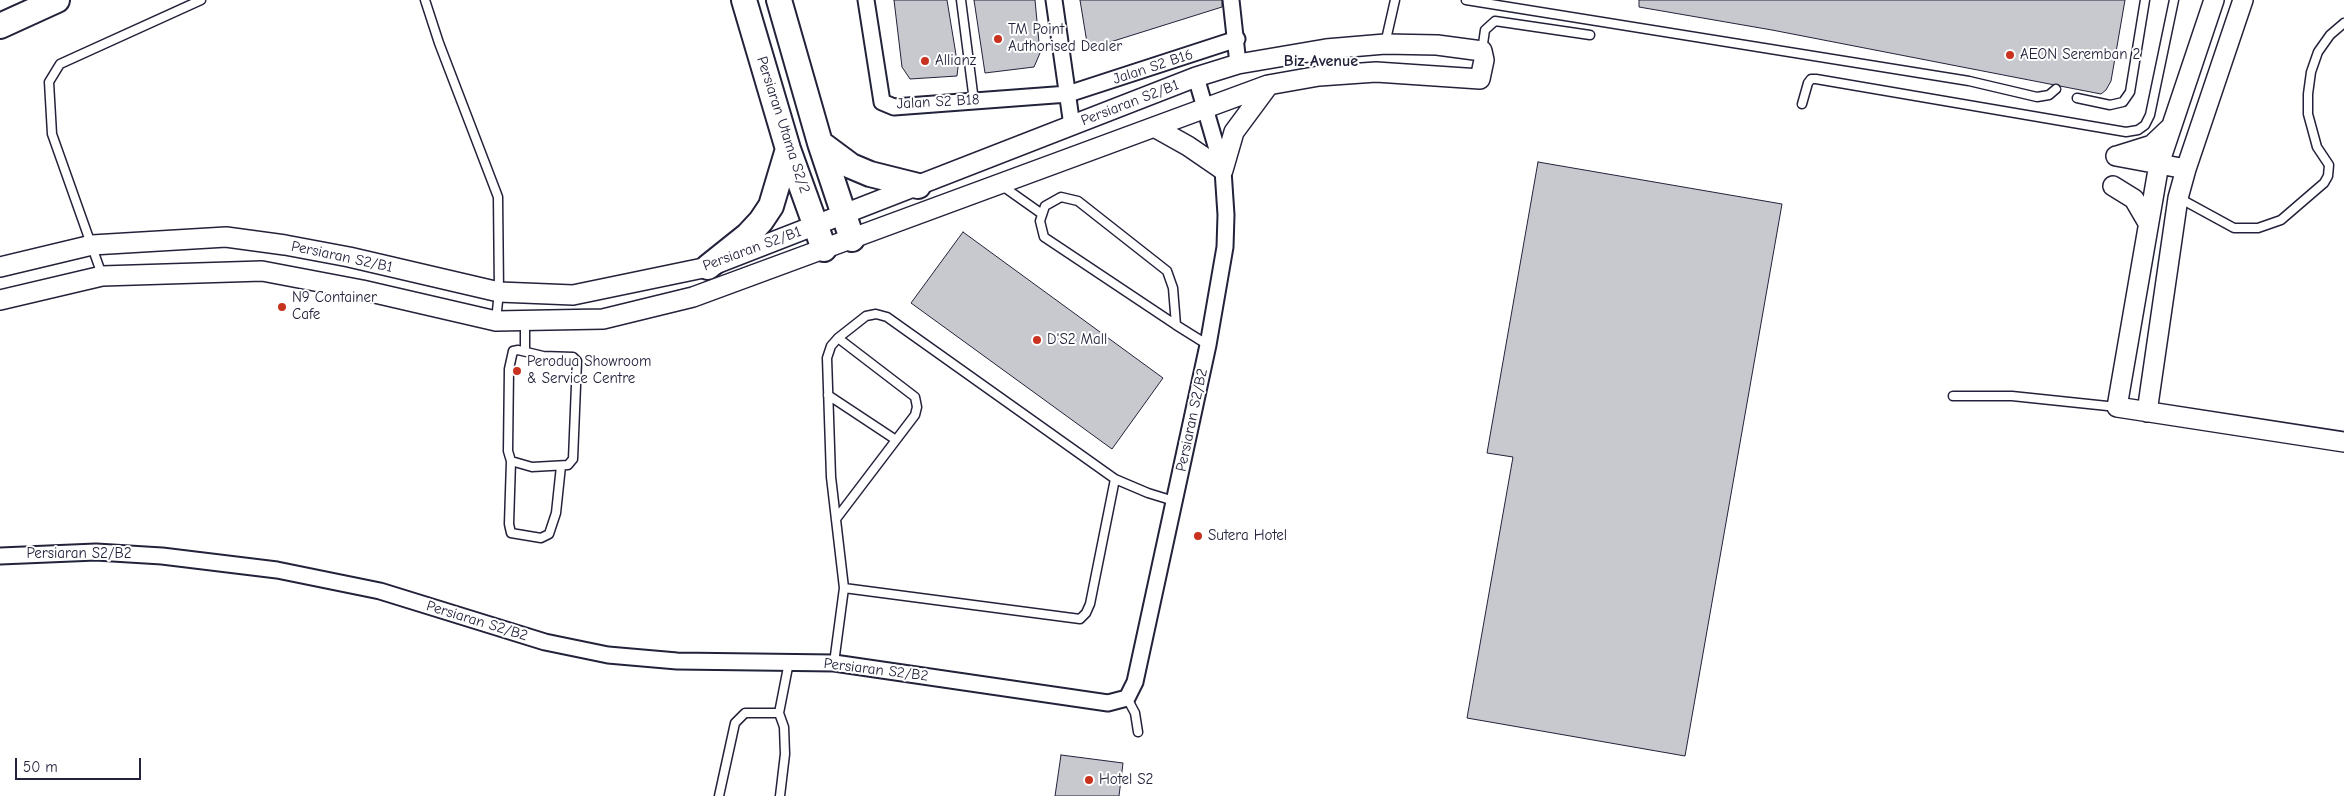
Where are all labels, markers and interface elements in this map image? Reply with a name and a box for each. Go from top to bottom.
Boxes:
place label: TM Point Authorised Dealer [1008,21,1122,56]
marker: TM Point Authorised Dealer [992,33,1004,45]
street label: Jalan S2 B16 [1111,46,1195,88]
place label: AEON Seremban 2 [2020,46,2140,64]
marker: AEON Seremban 2 [2004,49,2016,61]
district label: Biz Avenue [1284,51,1358,71]
place label: Allianz [935,52,976,70]
street label: Persiaran Utama S2/2 [752,54,814,196]
marker: Allianz [919,55,931,67]
street label: Persiaran S2/B1 [1079,76,1181,130]
street label: Jalan S2 B18 [896,91,980,113]
street label: Persiaran S2/B1 [700,223,804,275]
street label: Persiaran S2/B1 [290,237,394,277]
place label: N9 Container Cafe [292,289,377,324]
marker: N9 Container Cafe [276,301,288,313]
place label: D'S2 Mall [1047,331,1107,349]
marker: D'S2 Mall [1031,334,1043,346]
place label: Perodua Showroom & Service Centre [527,353,651,388]
marker: Perodua Showroom & Service Centre [511,365,523,377]
street label: Persiaran S2/B2 [1172,367,1212,473]
place label: Sutera Hotel [1208,527,1287,545]
marker: Sutera Hotel [1192,530,1204,542]
street label: Persiaran S2/B2 [26,545,132,563]
street label: Persiaran S2/B2 [424,597,530,645]
street label: Persiaran S2/B2 [823,655,929,685]
scale bar [18,748,144,780]
text: 50 m [23,758,58,776]
place label: Hotel S2 [1099,771,1153,789]
marker: Hotel S2 [1083,774,1095,786]

